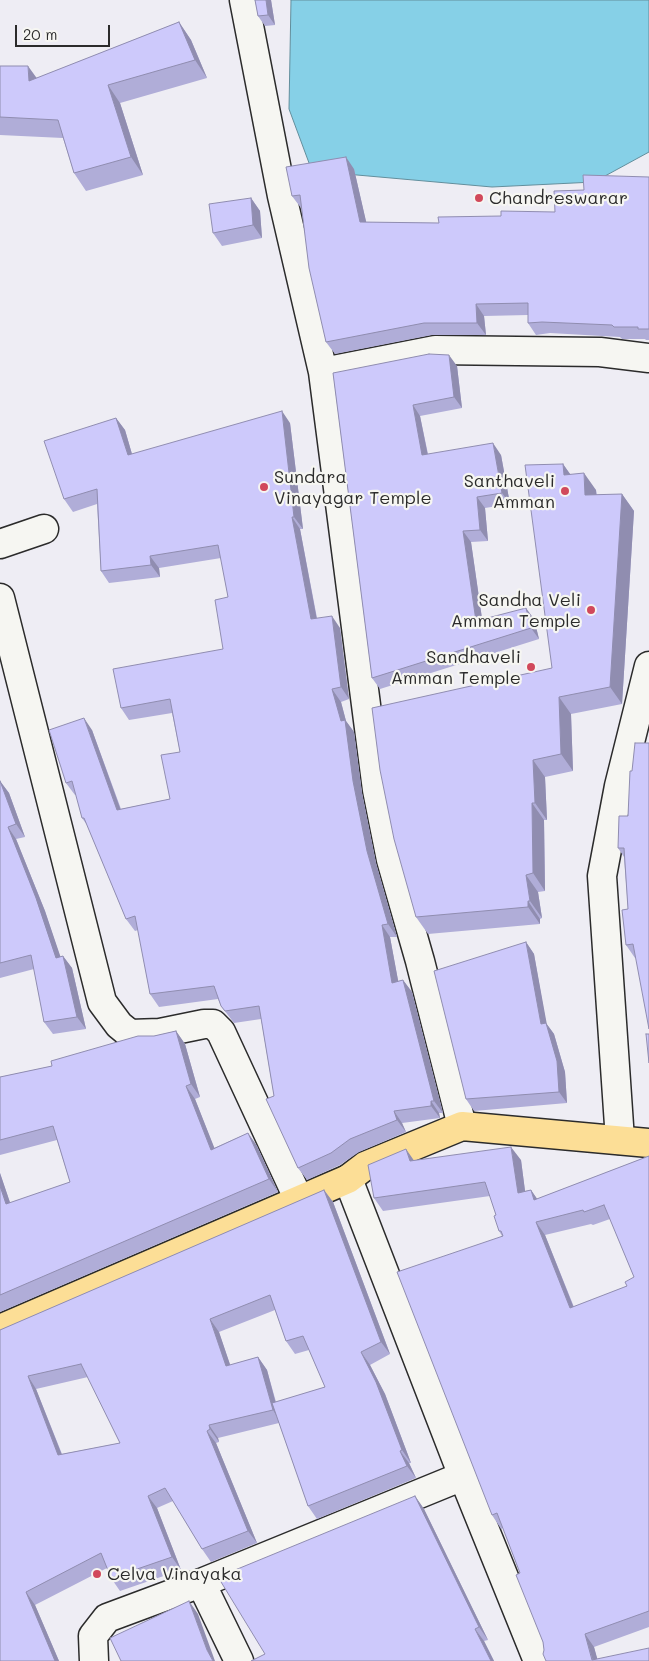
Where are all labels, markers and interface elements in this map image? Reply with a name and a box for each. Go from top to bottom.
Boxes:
scale bar [18,15,112,47]
text: 20 m [23,24,57,44]
place label: Chandreswarar [489,187,628,209]
marker: Chandreswarar [473,192,485,204]
place label: Sundara Vinayagar Temple [274,466,432,508]
place label: Santhaveli Amman [464,470,555,512]
marker: Sundara Vinayagar Temple [258,481,270,493]
marker: Santhaveli Amman [559,485,571,497]
place label: Sandha Veli Amman Temple [451,589,581,632]
marker: Sandha Veli Amman Temple [585,604,597,616]
place label: Sandhaveli Amman Temple [391,646,521,689]
marker: Sandhaveli Amman Temple [525,661,537,673]
place label: Celva Vinayaka [107,1563,242,1585]
marker: Celva Vinayaka [91,1568,103,1580]

